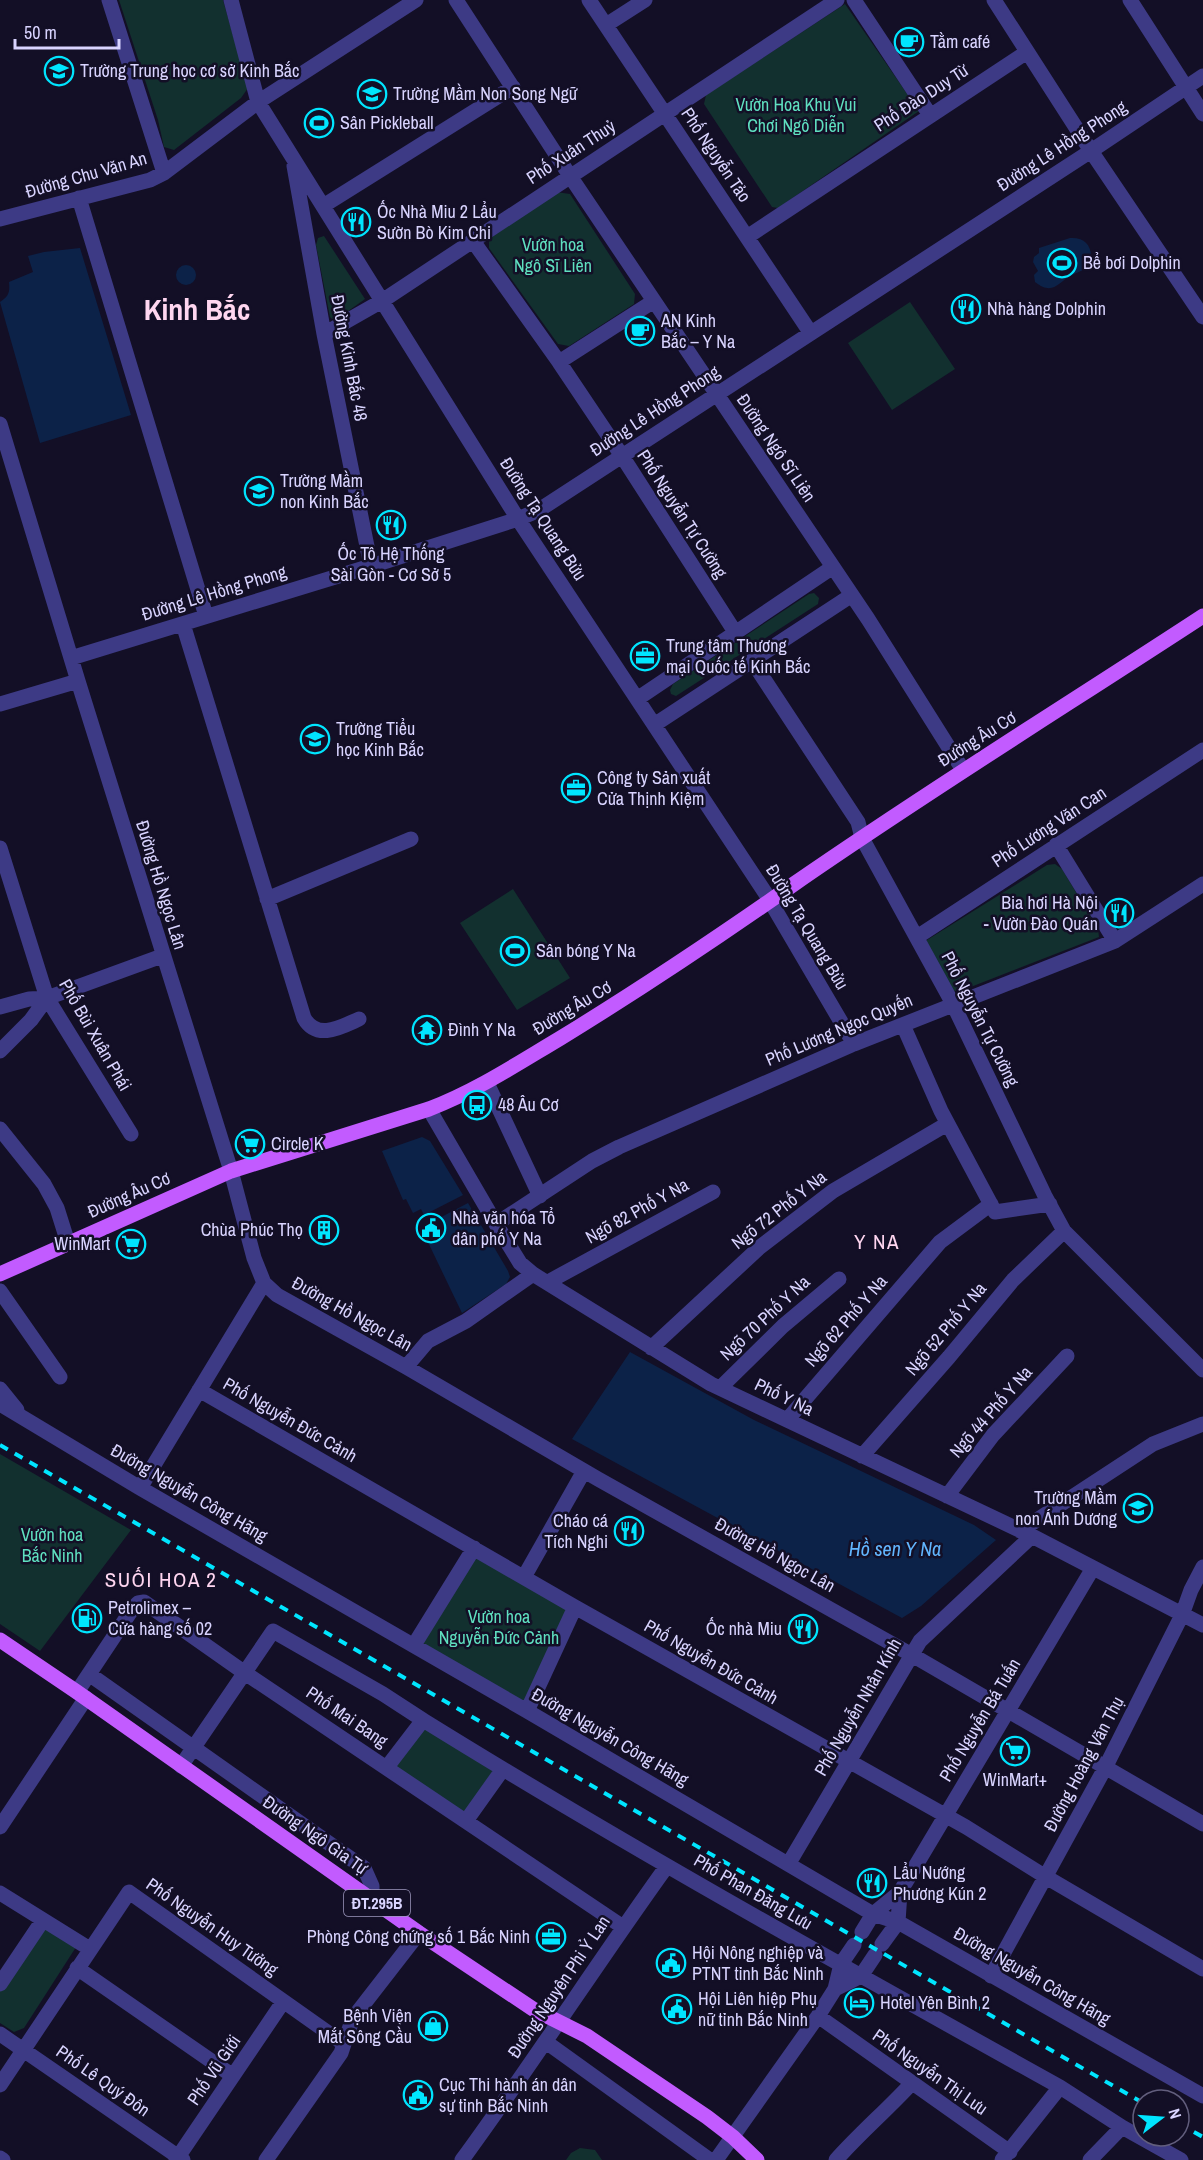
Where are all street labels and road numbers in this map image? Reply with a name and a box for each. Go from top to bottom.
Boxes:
street label: Phố Đào Duy Từ [869,57,973,137]
street label: Đường Lê Hồng Phong [992,94,1132,197]
street label: Phố Nguyễn Tảo [676,102,757,207]
street label: Phố Xuân Thuỷ [521,113,621,190]
street label: Đường Chu Văn An [22,145,150,204]
street label: Đường Kinh Bắc 48 [325,293,374,423]
street label: Đường Lê Hồng Phong [585,359,725,462]
street label: Đường Ngô Sĩ Liên [731,389,822,507]
street label: Phố Nguyễn Tự Cường [631,445,734,584]
street label: Đường Tạ Quang Bửu [494,452,593,585]
street label: Đường Lê Hồng Phong [138,558,290,626]
street label: Đường Âu Cơ [933,705,1021,772]
street label: Phố Lương Văn Can [987,780,1111,873]
street label: Đường Hồ Ngọc Lân [130,817,193,952]
street label: Đường Tạ Quang Bửu [760,859,855,994]
street label: Phố Nguyễn Tự Cường [936,947,1026,1091]
street label: Phố Bùi Xuân Phái [53,974,138,1095]
street label: Đường Âu Cơ [528,974,616,1041]
street label: Phố Lương Ngọc Quyến [761,987,916,1072]
street label: Đường Âu Cơ [84,1165,174,1224]
street label: Ngõ 72 Phố Y Na [726,1165,831,1255]
street label: Ngõ 82 Phố Y Na [581,1172,693,1249]
street label: Ngõ 70 Phố Y Na [714,1269,815,1366]
street label: Ngõ 62 Phố Y Na [799,1269,893,1372]
street label: Đường Hồ Ngọc Lân [288,1270,417,1357]
street label: Ngõ 52 Phố Y Na [899,1277,992,1381]
street label: Ngõ 44 Phố Y Na [944,1360,1038,1463]
street label: Phố Nguyễn Đức Cảnh [219,1371,362,1468]
street label: Phố Y Na [751,1372,818,1422]
street label: Đường Nguyễn Công Hãng [106,1437,273,1548]
street label: Đường Hồ Ngọc Lân [711,1511,840,1598]
street label: Phố Nguyễn Đức Cảnh [640,1613,783,1710]
street label: Phố Nguyễn Nhân Kính [808,1633,907,1780]
street label: Phố Nguyễn Bá Tuấn [933,1653,1026,1786]
street label: Phố Mai Bang [302,1680,394,1754]
street label: Đường Nguyễn Công Hãng [527,1681,694,1792]
street label: Đường Hoàng Văn Thụ [1037,1692,1130,1836]
street label: Đường Ngô Gia Tự [258,1789,373,1880]
street label: Phố Phan Đăng Lưu [689,1848,817,1936]
street label: Phố Nguyễn Huy Tưởng [141,1872,284,1982]
road number: ĐT.295B [344,1890,410,1916]
street label: Đường Nguyên Phi Ỷ Lan [502,1911,616,2063]
street label: Đường Nguyễn Công Hãng [949,1920,1116,2031]
street label: Phố Nguyễn Thị Lưu [868,2023,993,2121]
street label: Phố Vũ Giới [181,2030,246,2110]
street label: Phố Lê Quý Đôn [51,2039,155,2122]

